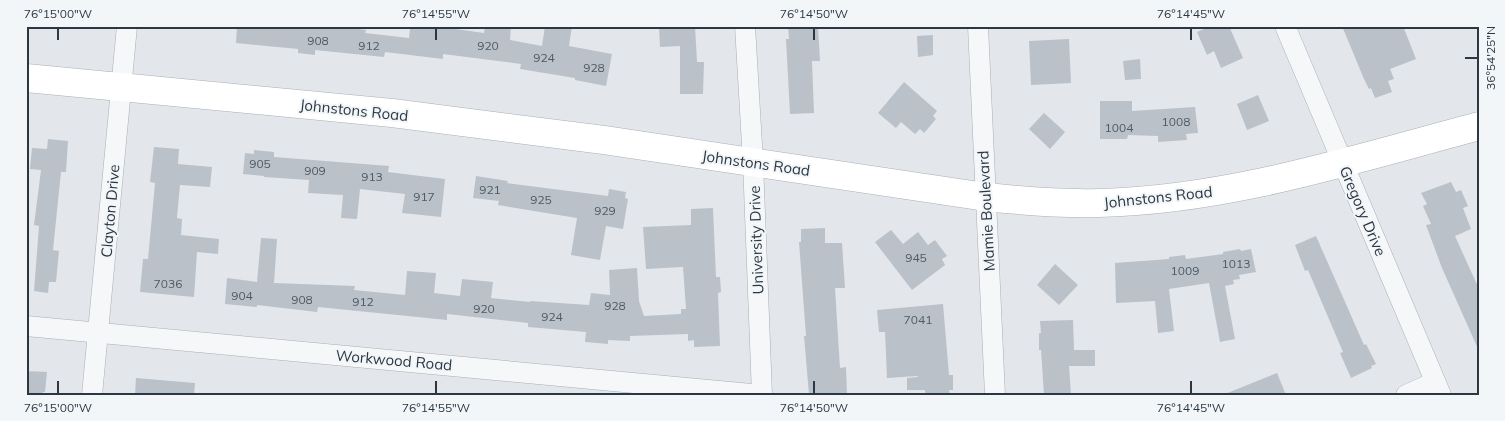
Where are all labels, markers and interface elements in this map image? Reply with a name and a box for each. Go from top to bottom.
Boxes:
text: 76°15'00"W [24,6,92,21]
text: 76°14'55"W [402,6,470,21]
text: 76°14'50"W [780,6,848,21]
text: 76°14'45"W [1157,6,1225,21]
text: 36°54'25"N [1483,26,1498,90]
house number: 908 [307,33,329,48]
house number: 912 [358,38,380,53]
house number: 920 [477,38,499,53]
house number: 924 [533,50,555,65]
house number: 928 [583,60,605,75]
street label: Johnstons Road [299,95,409,125]
house number: 1008 [1162,114,1190,129]
house number: 1004 [1105,120,1133,135]
street label: Johnstons Road [701,146,811,180]
street label: Mamie Boulevard [973,150,999,272]
house number: 905 [249,156,271,171]
house number: 909 [304,163,326,178]
street label: Gregory Drive [1335,163,1391,259]
street label: Clayton Drive [96,164,124,258]
house number: 913 [361,169,383,184]
house number: 921 [479,182,501,197]
street label: Johnstons Road [1103,182,1213,212]
street label: University Drive [745,185,767,295]
house number: 917 [413,189,435,204]
house number: 925 [530,192,552,207]
house number: 929 [594,203,616,218]
house number: 945 [905,250,927,265]
house number: 1013 [1222,256,1250,271]
house number: 1009 [1171,263,1199,278]
house number: 7036 [154,276,182,291]
house number: 904 [231,288,253,303]
house number: 908 [291,292,313,307]
house number: 912 [352,294,374,309]
house number: 928 [604,298,626,313]
house number: 920 [473,301,495,316]
house number: 924 [541,309,563,324]
house number: 7041 [904,312,932,327]
street label: Workwood Road [335,345,453,375]
text: 76°15'00"W [24,400,92,415]
text: 76°14'55"W [402,400,470,415]
text: 76°14'50"W [780,400,848,415]
text: 76°14'45"W [1157,400,1225,415]

